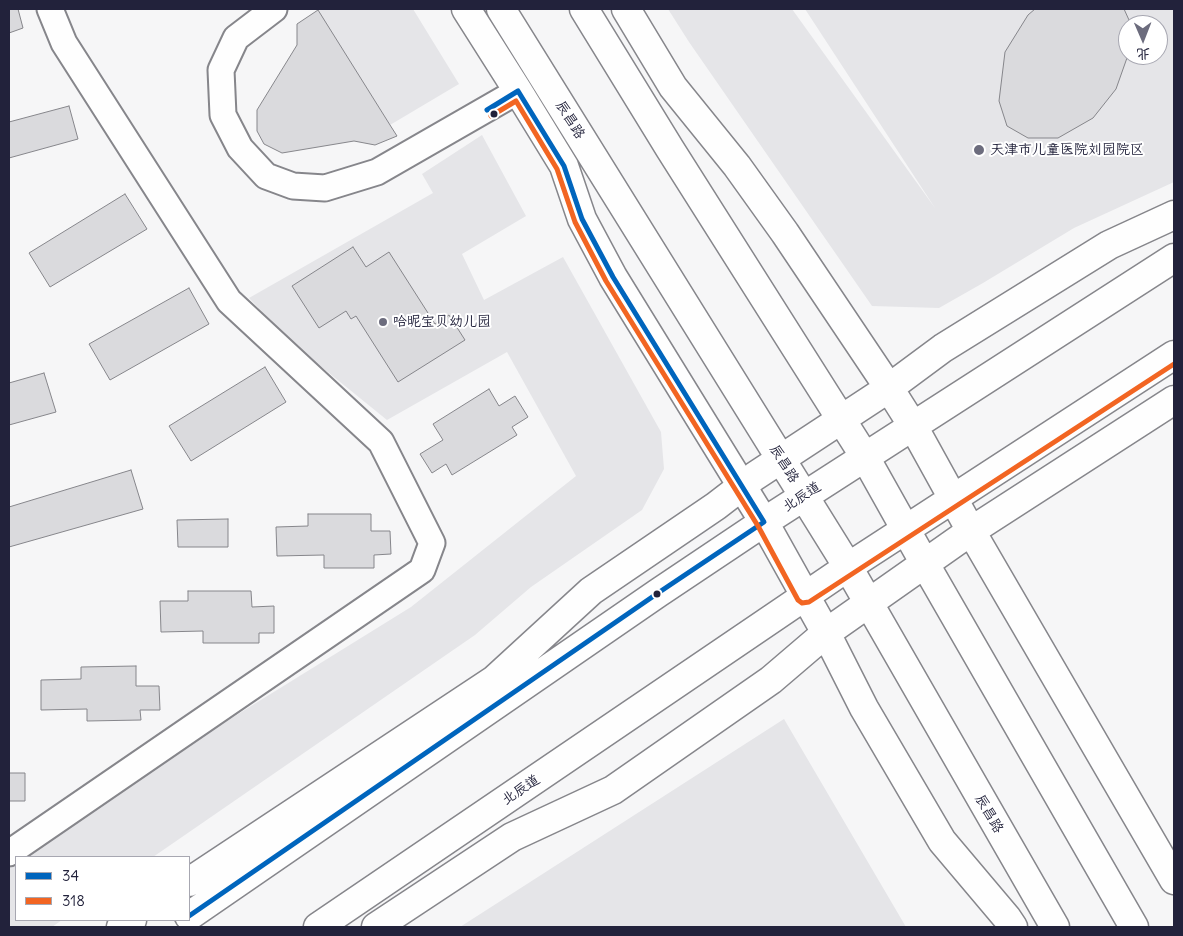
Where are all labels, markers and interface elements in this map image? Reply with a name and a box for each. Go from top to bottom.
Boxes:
north arrow [1118,15,1168,65]
text: 北 [1136,45,1150,63]
street label: 辰昌路 [552,98,588,142]
unlabelled marker [489,109,499,119]
place label: 天津市儿童医院刘园院区 [990,142,1144,158]
marker: 天津市儿童医院刘园院区 [972,143,986,157]
place label: 哈昵宝贝幼儿园 [393,314,491,330]
marker: 哈昵宝贝幼儿园 [377,316,389,328]
street label: 辰昌路 [766,442,802,486]
street label: 北辰道 [780,479,824,515]
unlabelled marker [652,589,662,599]
street label: 北辰道 [499,771,543,809]
street label: 辰昌路 [971,792,1007,836]
legend [15,856,190,921]
text: 34 [62,866,79,885]
text: 318 [62,891,85,910]

